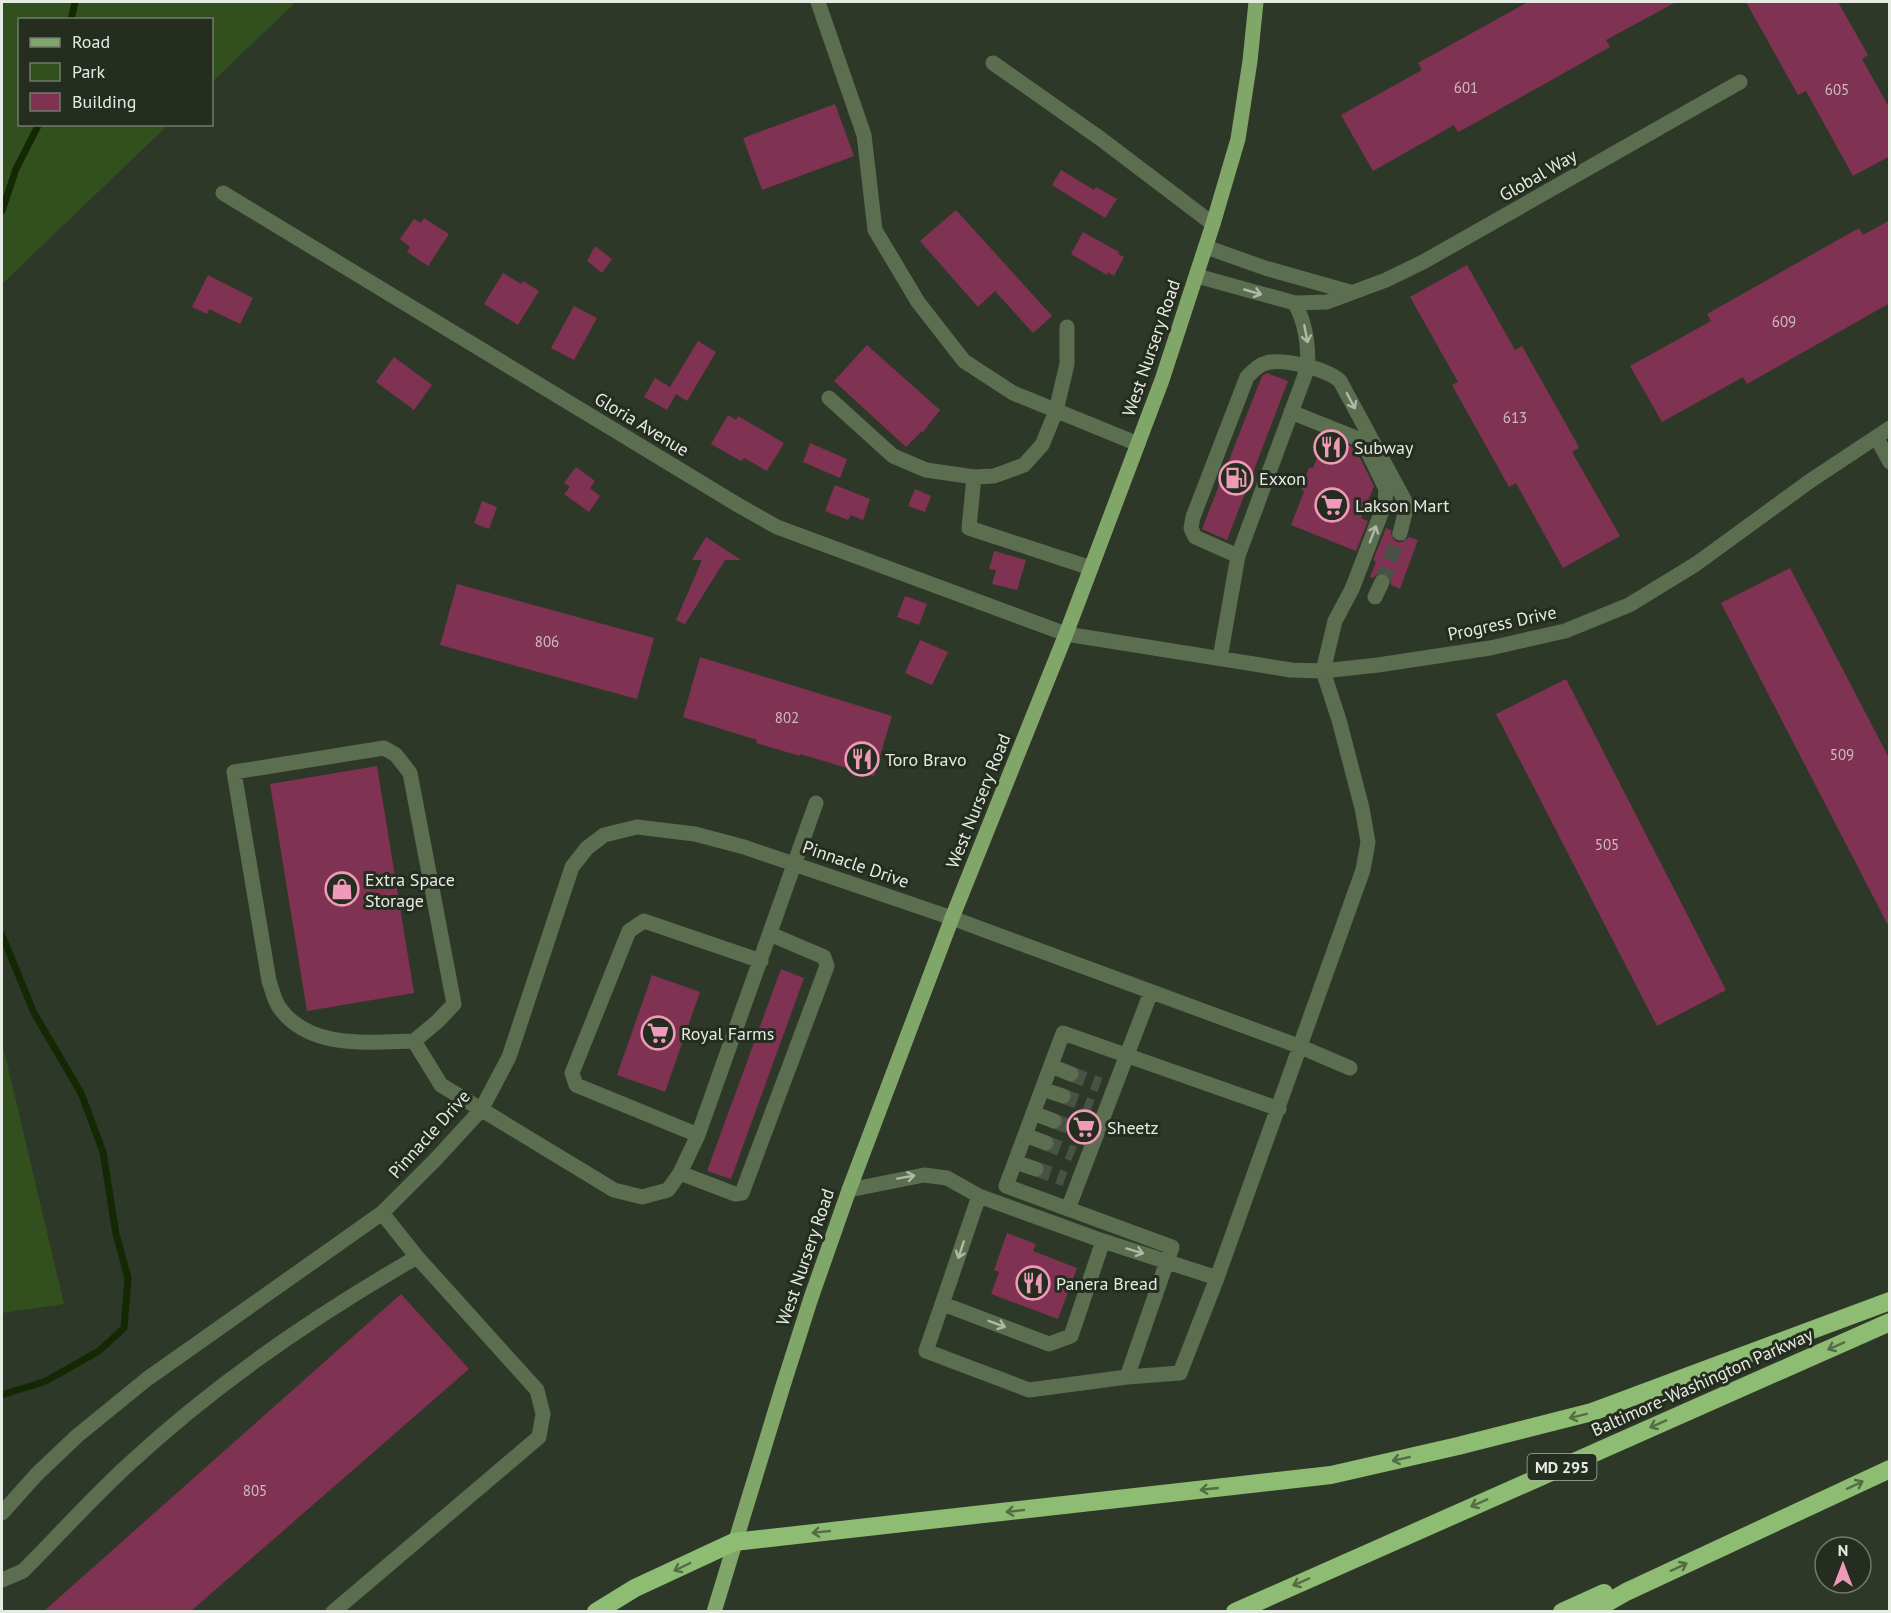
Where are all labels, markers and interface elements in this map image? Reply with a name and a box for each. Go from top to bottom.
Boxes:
legend [18,18,213,126]
text: Road [72,30,110,53]
text: Park [72,60,105,83]
house number: 601 [1454,78,1478,97]
house number: 605 [1825,80,1849,99]
text: Building [72,90,136,113]
street label: Global Way [1495,143,1581,206]
street label: West Nursery Road [1117,277,1185,419]
one-way arrow [1243,287,1262,298]
house number: 609 [1772,312,1796,331]
one-way arrow [1301,324,1312,343]
street label: Gloria Avenue [591,387,693,461]
one-way arrow [1345,392,1357,409]
house number: 613 [1503,408,1527,427]
restaurant icon: Subway [1313,429,1349,465]
place label: Subway [1354,436,1414,459]
fuel station icon: Exxon [1218,460,1254,496]
place label: Exxon [1259,467,1306,490]
supermarket icon: Lakson Mart [1314,487,1350,523]
place label: Lakson Mart [1355,494,1449,517]
one-way arrow [1368,526,1379,544]
street label: Progress Drive [1446,600,1558,646]
house number: 806 [535,632,559,651]
house number: 802 [775,708,799,727]
street label: West Nursery Road [941,730,1015,872]
restaurant icon: Toro Bravo [844,741,880,777]
house number: 509 [1830,745,1854,764]
place label: Toro Bravo [885,748,967,771]
street label: Pinnacle Drive [800,835,912,893]
house number: 505 [1595,835,1619,854]
place label: Extra Space Storage [365,868,455,912]
shop icon: Extra Space Storage [324,871,360,907]
supermarket icon: Royal Farms [640,1015,676,1051]
place label: Royal Farms [681,1022,774,1045]
street label: Pinnacle Drive [383,1085,475,1183]
supermarket icon: Sheetz [1066,1109,1102,1145]
place label: Sheetz [1107,1116,1159,1139]
one-way arrow [896,1172,915,1183]
street label: West Nursery Road [771,1186,839,1328]
one-way arrow [954,1240,965,1259]
one-way arrow [1125,1246,1144,1257]
restaurant icon: Panera Bread [1015,1265,1051,1301]
place label: Panera Bread [1056,1272,1158,1295]
one-way arrow [988,1320,1006,1331]
street label: Baltimore-Washington Parkway [1588,1322,1817,1441]
one-way arrow [1827,1341,1845,1352]
one-way arrow [1569,1410,1588,1422]
one-way arrow [1649,1419,1667,1431]
one-way arrow [1392,1454,1411,1465]
road number: MD 295 [1528,1454,1596,1480]
one-way arrow [1846,1479,1864,1490]
house number: 805 [243,1481,267,1500]
one-way arrow [1199,1484,1219,1495]
one-way arrow [1471,1498,1489,1510]
one-way arrow [1005,1506,1025,1517]
one-way arrow [812,1527,832,1538]
north arrow [1813,1535,1873,1595]
text: N [1838,1540,1848,1560]
one-way arrow [1669,1561,1687,1573]
one-way arrow [673,1562,691,1574]
one-way arrow [1292,1578,1310,1589]

